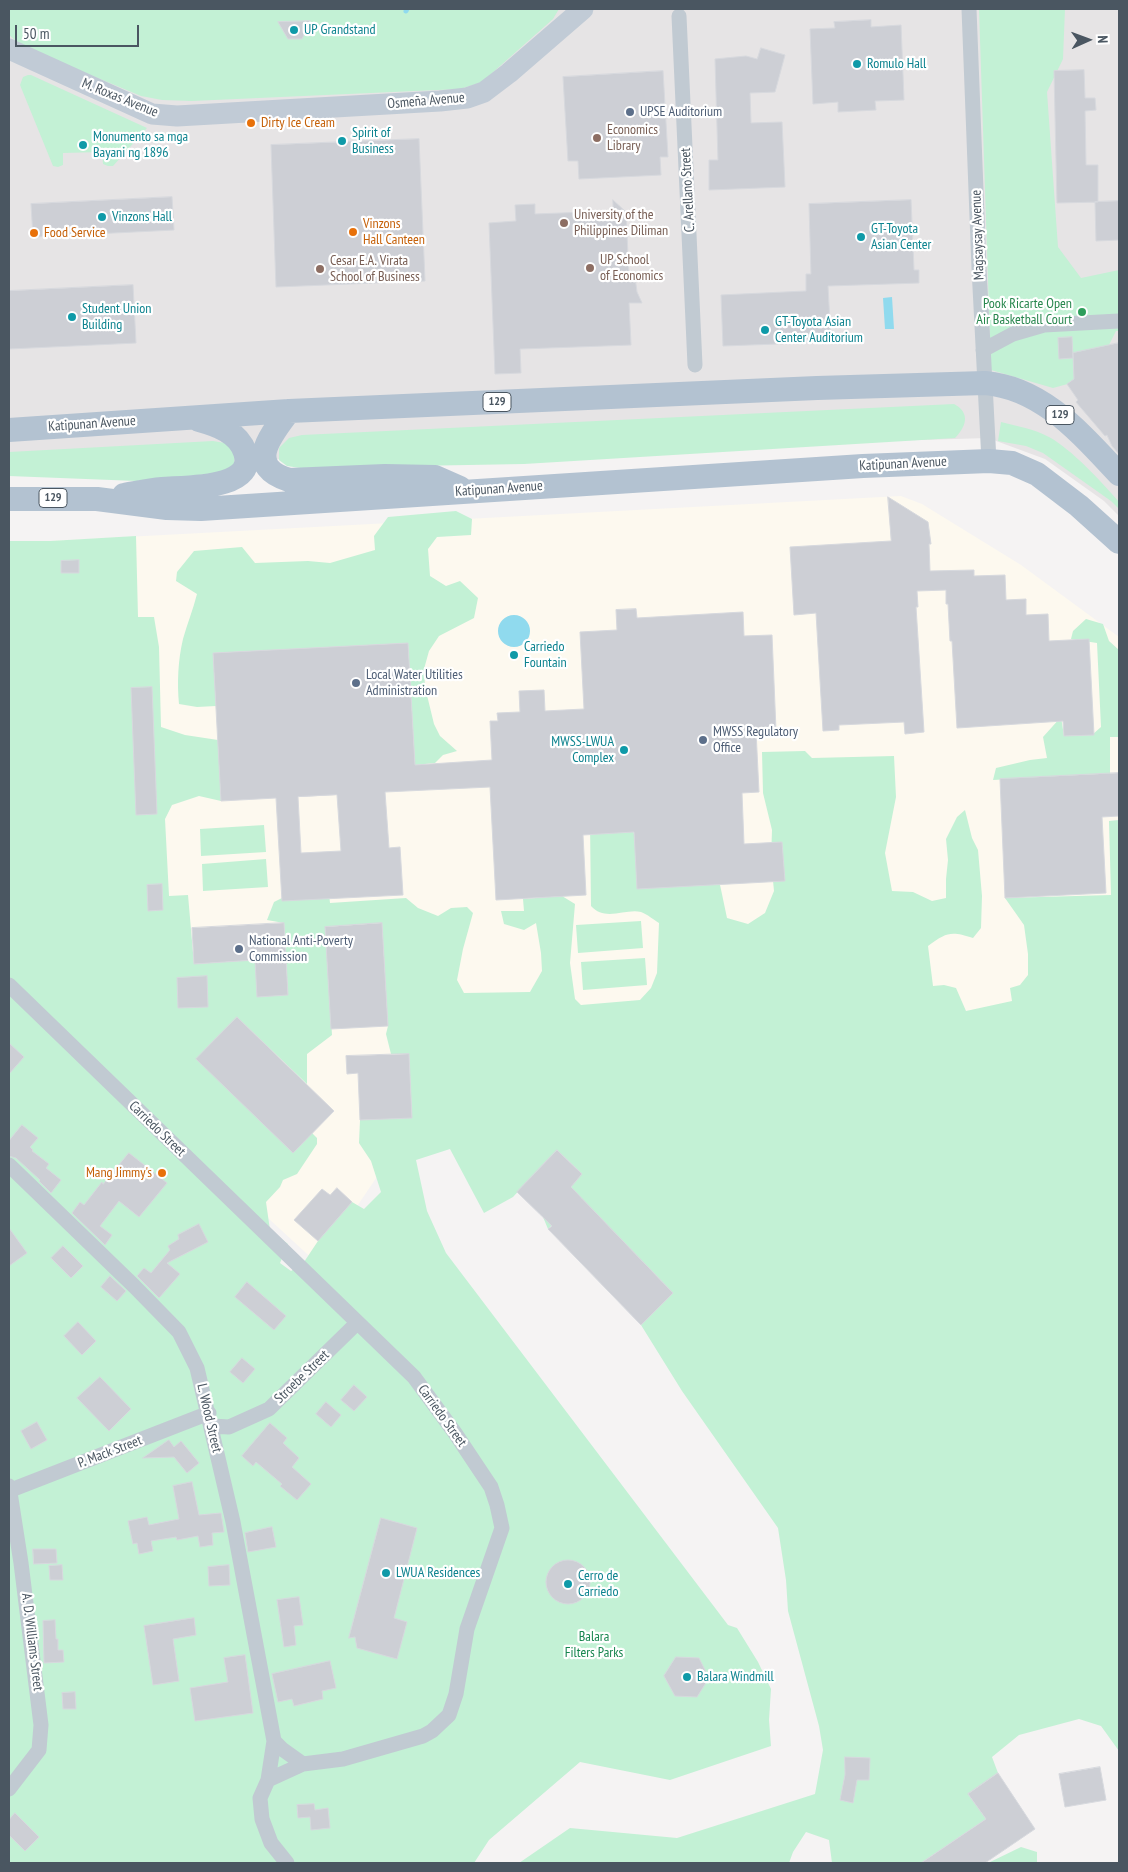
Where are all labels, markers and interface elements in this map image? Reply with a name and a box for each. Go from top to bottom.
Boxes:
scale bar [18,15,141,47]
north arrow [1063,15,1113,65]
place label: UP Grandstand [304,22,375,38]
text: 50 m [23,24,49,43]
marker: UP Grandstand [288,24,300,36]
text: N [1094,35,1112,44]
place label: Romulo Hall [867,56,926,72]
marker: Romulo Hall [851,58,863,70]
street label: M. Roxas Avenue [79,75,161,121]
street label: Osmeña Avenue [387,89,465,113]
place label: UPSE Auditorium [640,104,722,120]
marker: UPSE Auditorium [624,106,636,118]
place label: Dirty Ice Cream [261,115,335,131]
marker: Dirty Ice Cream [245,117,257,129]
place label: Economics Library [607,122,658,154]
place label: Spirit of Business [352,125,394,158]
place label: Monumento sa mga Bayani ng 1896 [93,129,188,162]
marker: Economics Library [591,132,603,144]
marker: Spirit of Business [336,135,348,147]
marker: Monumento sa mga Bayani ng 1896 [77,139,89,151]
street label: C. Arellano Street [677,147,699,233]
street label: Magsaysay Avenue [968,190,988,280]
place label: University of the Philippines Diliman [574,207,668,240]
place label: Vinzons Hall [112,209,172,225]
marker: Vinzons Hall [96,211,108,223]
place label: Vinzons Hall Canteen [363,216,425,248]
marker: University of the Philippines Diliman [558,217,570,229]
place label: GT-Toyota Asian Center [871,221,931,253]
place label: Food Service [44,225,106,241]
marker: Vinzons Hall Canteen [347,226,359,238]
marker: Food Service [28,227,40,239]
marker: GT-Toyota Asian Center [855,231,867,243]
place label: UP School of Economics [600,252,663,284]
place label: Cesar E.A. Virata School of Business [330,253,420,286]
marker: UP School of Economics [584,262,596,274]
marker: Cesar E.A. Virata School of Business [314,263,326,275]
place label: Pook Ricarte Open Air Basketball Court [976,296,1072,328]
place label: Student Union Building [82,301,151,334]
marker: Pook Ricarte Open Air Basketball Court [1076,306,1088,318]
marker: Student Union Building [66,311,78,323]
place label: GT-Toyota Asian Center Auditorium [775,314,863,347]
marker: GT-Toyota Asian Center Auditorium [759,324,771,336]
road number: 129 [483,392,511,412]
road number: 129 [1046,406,1074,424]
street label: Katipunan Avenue [48,413,136,435]
street label: Katipunan Avenue [859,453,947,475]
street label: Katipunan Avenue [455,478,543,500]
road number: 129 [39,488,67,508]
place label: Carriedo Fountain [524,639,567,672]
marker: Carriedo Fountain [508,649,520,661]
place label: Local Water Utilities Administration [366,667,463,700]
marker: Local Water Utilities Administration [350,677,362,689]
place label: MWSS Regulatory Office [713,724,798,756]
place label: MWSS-LWUA Complex [551,734,614,766]
marker: MWSS Regulatory Office [697,734,709,746]
marker: MWSS-LWUA Complex [618,744,630,756]
place label: National Anti-Poverty Commission [249,933,353,966]
marker: National Anti-Poverty Commission [233,943,245,955]
street label: Carriedo Street [125,1098,189,1160]
place label: Mang Jimmy's [86,1165,152,1181]
marker: Mang Jimmy's [156,1167,168,1179]
street label: Stroebe Street [271,1347,333,1407]
street label: L. Wood Street [193,1382,225,1454]
street label: Carriedo Street [414,1382,470,1450]
street label: P. Mack Street [76,1432,144,1472]
place label: LWUA Residences [396,1565,480,1581]
marker: LWUA Residences [380,1567,392,1579]
place label: Cerro de Carriedo [578,1568,618,1600]
marker: Cerro de Carriedo [562,1578,574,1590]
street label: A. D. Williams Street [18,1592,46,1692]
park label: Balara Filters Parks [565,1629,623,1661]
place label: Balara Windmill [697,1669,774,1685]
marker: Balara Windmill [681,1671,693,1683]

